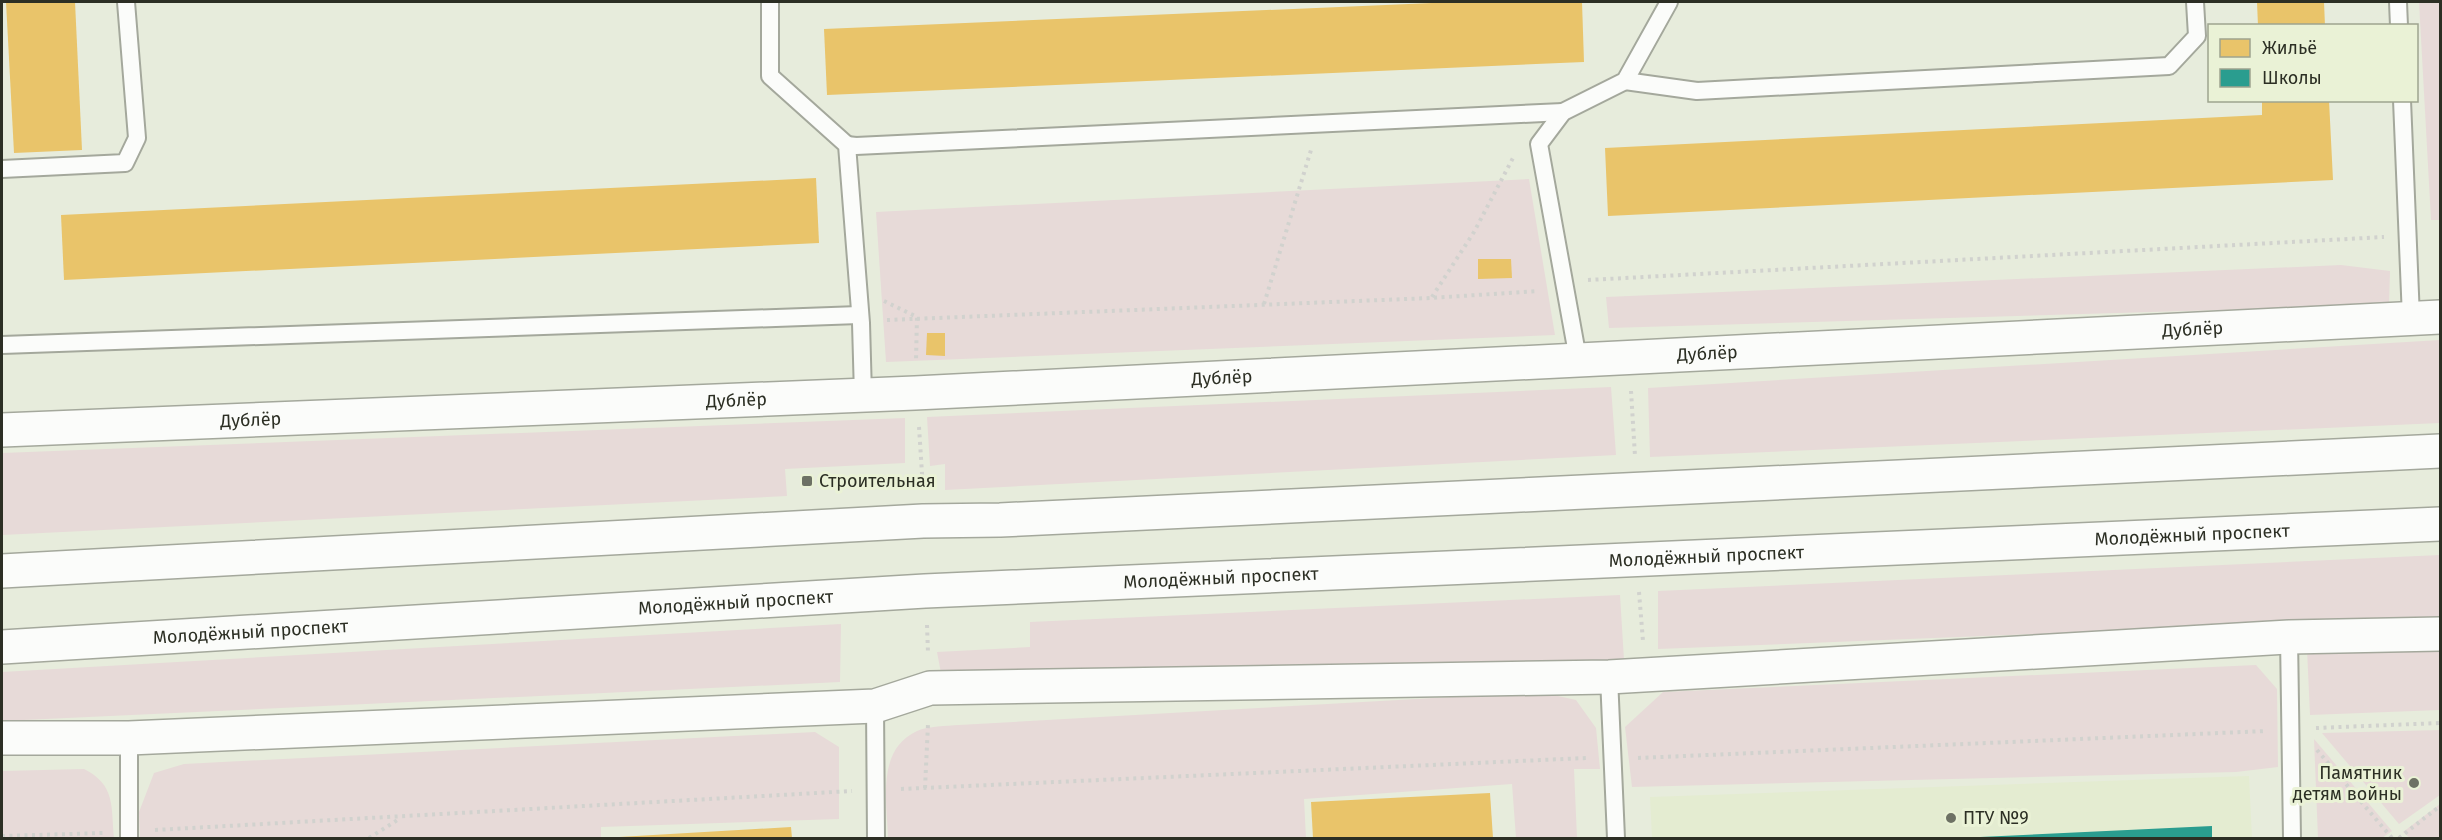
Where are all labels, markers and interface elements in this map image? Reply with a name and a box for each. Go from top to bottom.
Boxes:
legend [2208,24,2418,102]
text: Жильё [2262,37,2317,59]
text: Школы [2262,67,2322,89]
street label: Дублёр [2161,317,2224,342]
street label: Дублёр [1675,341,1738,366]
street label: Дублёр [1190,365,1253,390]
street label: Дублёр [705,388,767,413]
street label: Дублёр [219,408,282,432]
place label: Строительная [819,470,936,492]
marker: Строительная [800,474,814,488]
street label: Молодёжный проспект [2094,520,2291,550]
street label: Молодёжный проспект [1608,541,1806,572]
street label: Молодёжный проспект [1123,563,1320,593]
street label: Молодёжный проспект [637,586,835,619]
street label: Молодёжный проспект [152,615,350,649]
place label: Памятник детям войны [2293,762,2403,805]
marker: Памятник детям войны [2407,776,2421,790]
place label: ПТУ №9 [1963,807,2029,829]
marker: ПТУ №9 [1944,811,1958,825]

